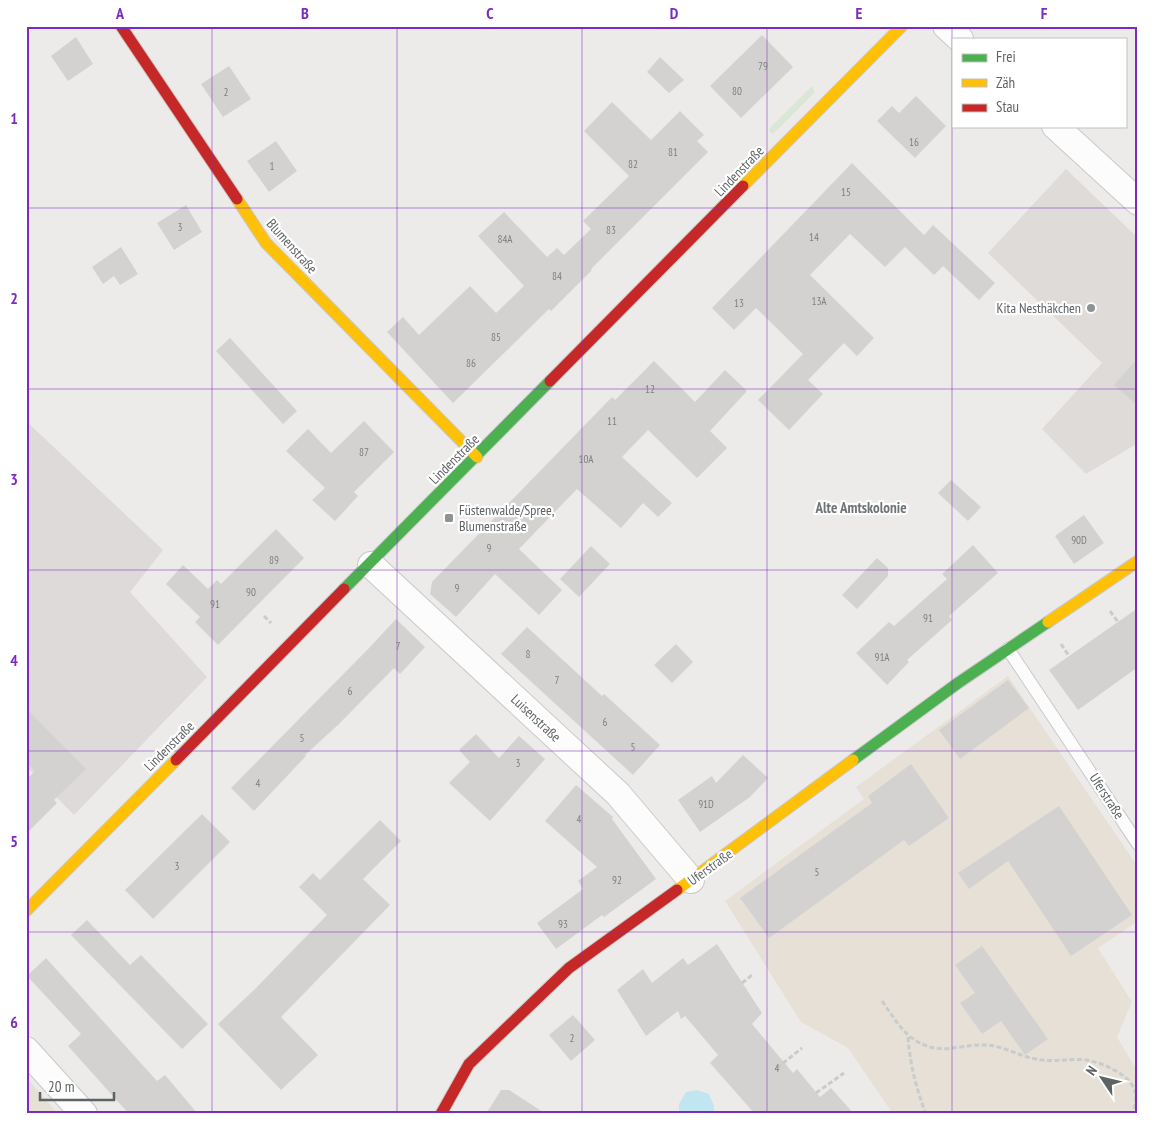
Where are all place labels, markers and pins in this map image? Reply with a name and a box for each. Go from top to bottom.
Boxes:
place label: Kita Nesthäkchen [997,299,1081,317]
marker: Kita Nesthäkchen [1085,302,1097,314]
place label: Füstenwalde/Spree, Blumenstraße [459,501,555,535]
marker: Füstenwalde/Spree, Blumenstraße [443,512,455,524]

